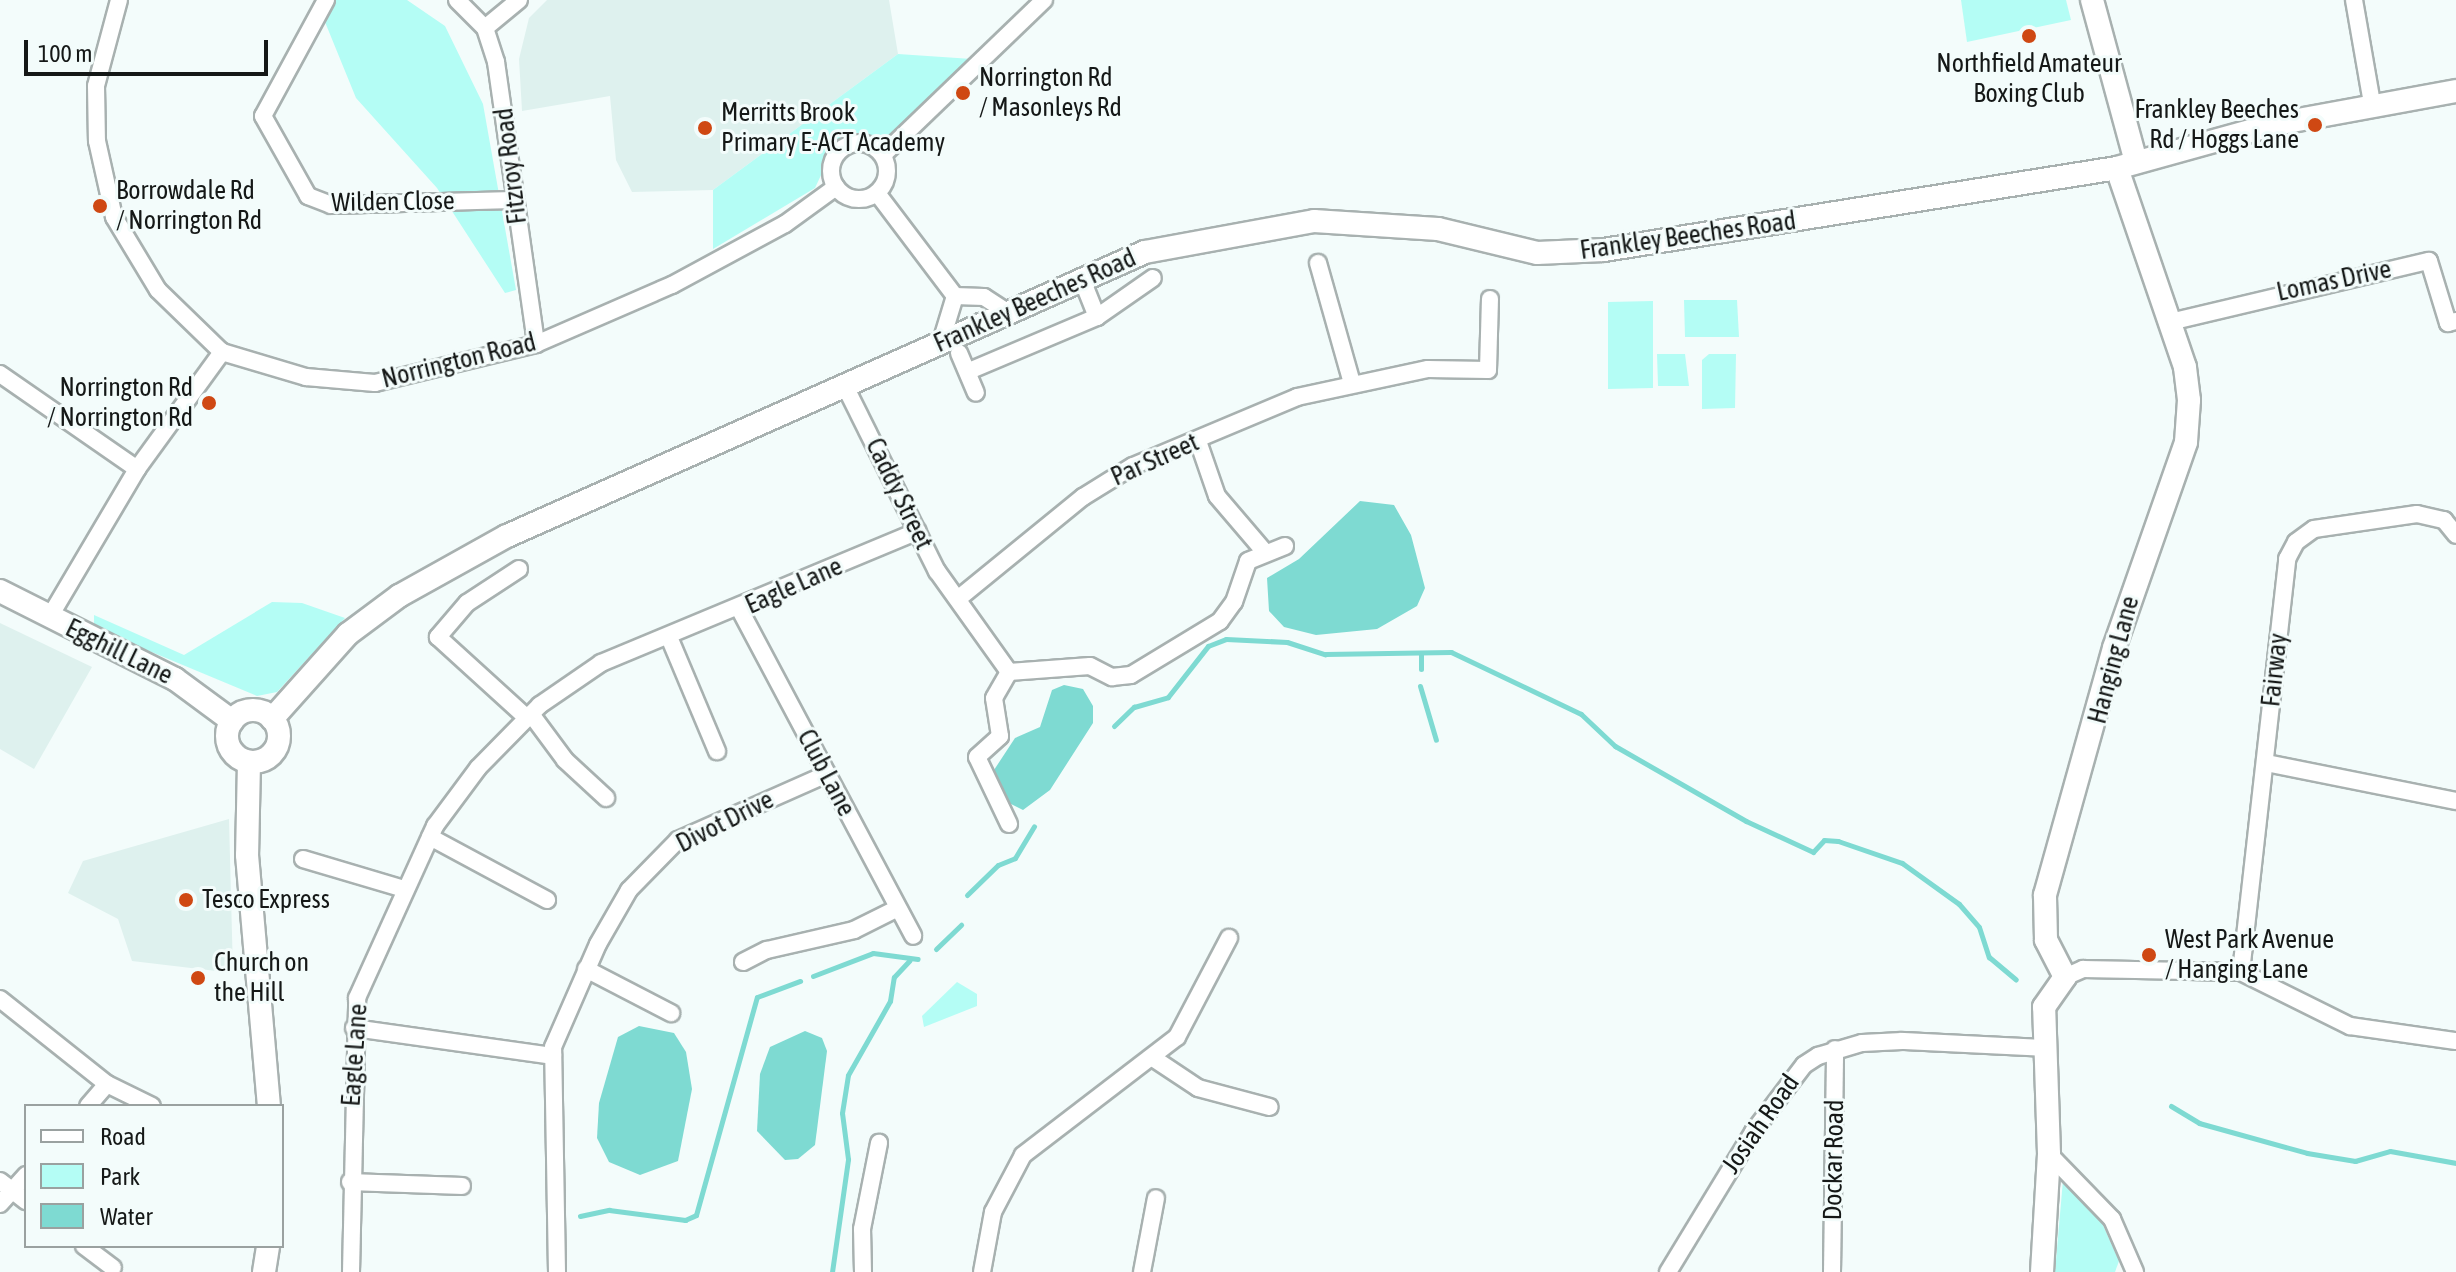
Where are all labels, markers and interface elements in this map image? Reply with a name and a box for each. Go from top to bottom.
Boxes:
scale bar [28,24,272,74]
marker: Northfield Amateur Boxing Club [2020,27,2038,45]
text: 100 m [38,40,92,67]
place label: Northfield Amateur Boxing Club [1936,48,2122,110]
place label: Norrington Rd / Masonleys Rd [979,62,1122,124]
marker: Norrington Rd / Masonleys Rd [954,84,972,102]
place label: Frankley Beeches Rd / Hoggs Lane [2134,94,2299,156]
place label: Merritts Brook Primary E-ACT Academy [721,97,945,158]
street label: Fitzroy Road [488,106,534,226]
marker: Frankley Beeches Rd / Hoggs Lane [2306,116,2324,134]
marker: Merritts Brook Primary E-ACT Academy [696,119,714,137]
place label: Borrowdale Rd / Norrington Rd [116,175,262,236]
street label: Wilden Close [331,185,455,219]
marker: Borrowdale Rd / Norrington Rd [91,197,109,215]
street label: Frankley Beeches Road [1578,205,1798,267]
street label: Frankley Beeches Road [929,242,1141,360]
street label: Lomas Drive [2274,254,2394,308]
street label: Norrington Road [379,327,539,395]
place label: Norrington Rd / Norrington Rd [47,372,193,434]
marker: Norrington Rd / Norrington Rd [200,394,218,412]
street label: Par Street [1106,427,1204,493]
street label: Caddy Street [859,433,939,555]
street label: Eagle Lane [741,551,847,621]
street label: Hanging Lane [2082,593,2146,727]
street label: Egghill Lane [60,613,178,691]
street label: Fairway [2256,632,2294,708]
street label: Club Lane [790,724,862,822]
street label: Divot Drive [671,784,779,860]
place label: Tesco Express [202,884,330,916]
marker: Tesco Express [177,891,195,909]
place label: West Park Avenue / Hanging Lane [2165,924,2334,986]
marker: West Park Avenue / Hanging Lane [2140,946,2158,964]
place label: Church on the Hill [214,947,309,1008]
marker: Church on the Hill [189,969,207,987]
street label: Eagle Lane [336,1003,374,1107]
street label: Josiah Road [1716,1069,1806,1179]
street label: Dockar Road [1817,1099,1851,1221]
legend [24,1104,284,1248]
text: Road [100,1123,146,1150]
text: Park [100,1163,140,1190]
text: Water [100,1203,153,1230]

